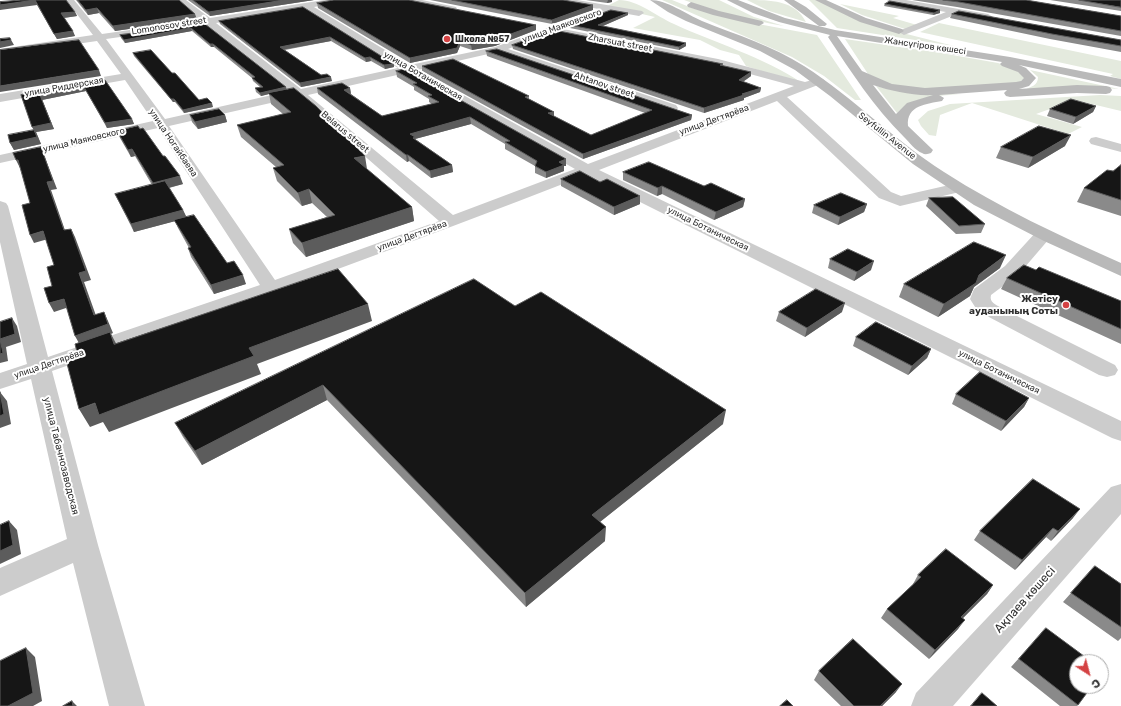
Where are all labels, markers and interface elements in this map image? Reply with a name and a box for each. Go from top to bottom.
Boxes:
street label: улица Маяковского [521,7,603,45]
street label: Lomonosov street [131,15,207,37]
street label: Zharsuat street [587,32,653,54]
marker: Школа №57 [442,34,452,44]
place label: Школа №57 [455,34,509,44]
street label: Жансүгіров көшесі [884,35,966,57]
street label: улица Ботаническая [382,49,464,103]
street label: Ahtanov street [573,70,635,100]
street label: улица Риддерская [24,75,104,99]
street label: улица Дегтярёва [678,102,750,138]
street label: улица Ногайбаева [146,107,200,179]
street label: Belarus street [319,109,371,155]
street label: Seyfullin Avenue [856,110,918,162]
street label: улица Маяковского [42,125,126,155]
street label: улица Ботаническая [666,205,750,253]
street label: улица Дегтярёва [376,218,448,254]
place label: Жетісу ауданының Соты [969,293,1058,316]
marker: Жетісу ауданының Соты [1061,300,1071,310]
street label: улица Дегтярёва [13,347,85,381]
street label: улица Ботаническая [957,348,1041,396]
street label: улица Табачнозаводская [41,396,81,516]
street label: Ақпаев көшесі [992,564,1058,636]
north arrow [1069,654,1109,694]
text: С [1089,676,1103,691]

